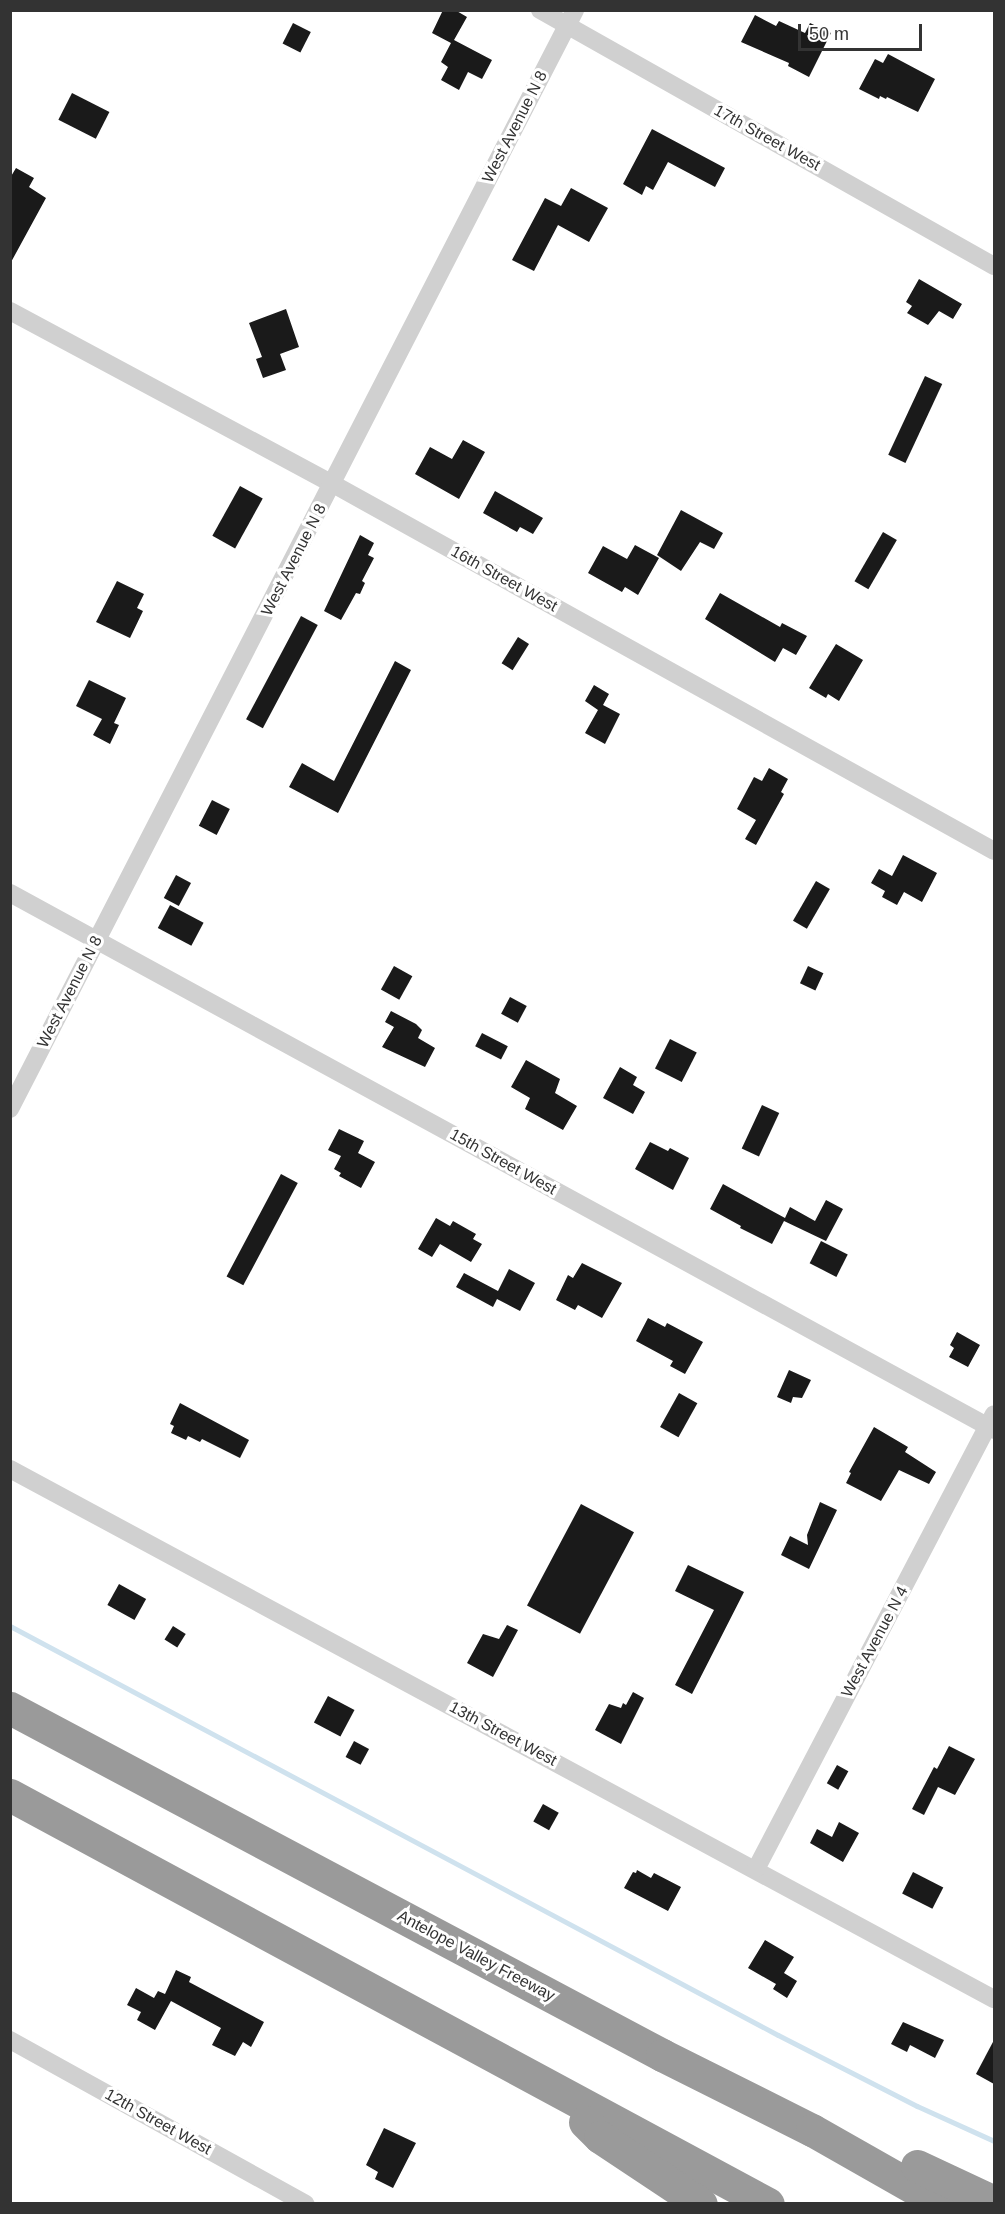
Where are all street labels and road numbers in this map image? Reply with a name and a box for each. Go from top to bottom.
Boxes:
street label: West Avenue N 8 [478,67,552,187]
street label: 17th Street West [710,101,824,175]
street label: West Avenue N 8 [257,500,331,620]
street label: 16th Street West [447,542,561,616]
street label: West Avenue N 8 [33,932,107,1052]
street label: 15th Street West [446,1125,560,1199]
street label: West Avenue N 4 [837,1583,913,1701]
street label: 13th Street West [446,1698,560,1770]
street label: Antelope Valley Freeway [394,1906,558,2006]
street label: 12th Street West [101,2085,215,2159]

